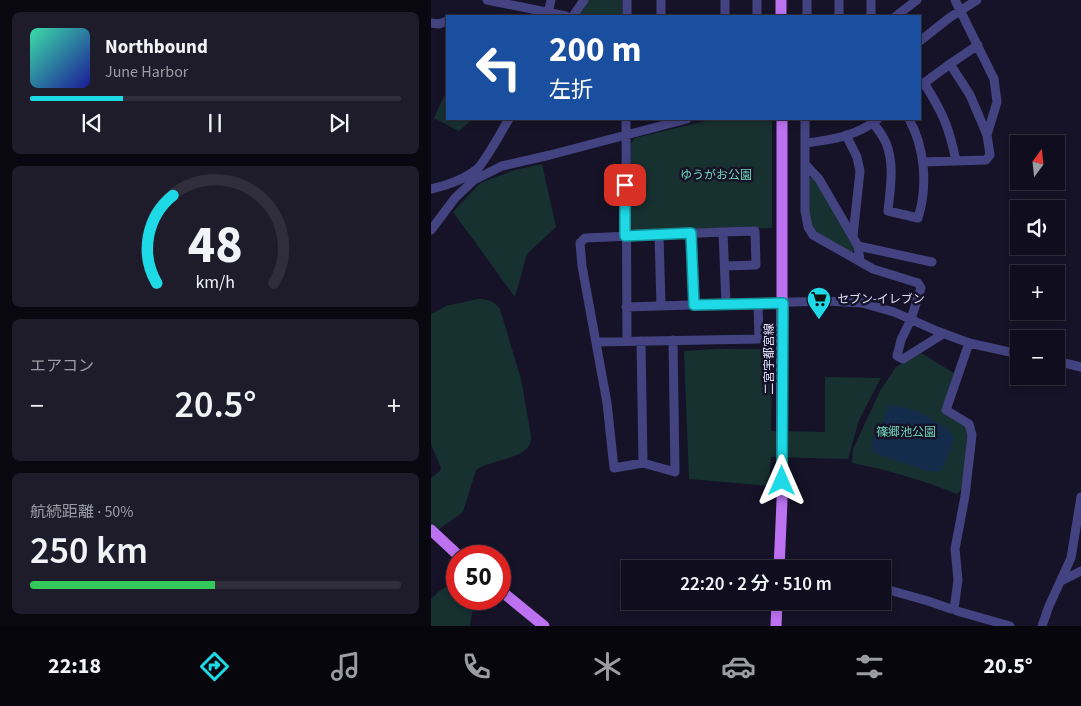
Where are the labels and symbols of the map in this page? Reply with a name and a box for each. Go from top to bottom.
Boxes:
north arrow [1010,135,1065,190]
pin [604,164,646,206]
park label: ゆうがお公園 [680,167,752,184]
supermarket icon: セブン-イレブン [806,286,832,320]
place label: セブン-イレブン [837,291,925,308]
street label: 二宮宇都宮線 [761,323,778,395]
park label: 篠郷池公園 [876,424,936,441]
position arrow [755,454,807,506]
speed limit sign: 50 [446,545,511,610]

